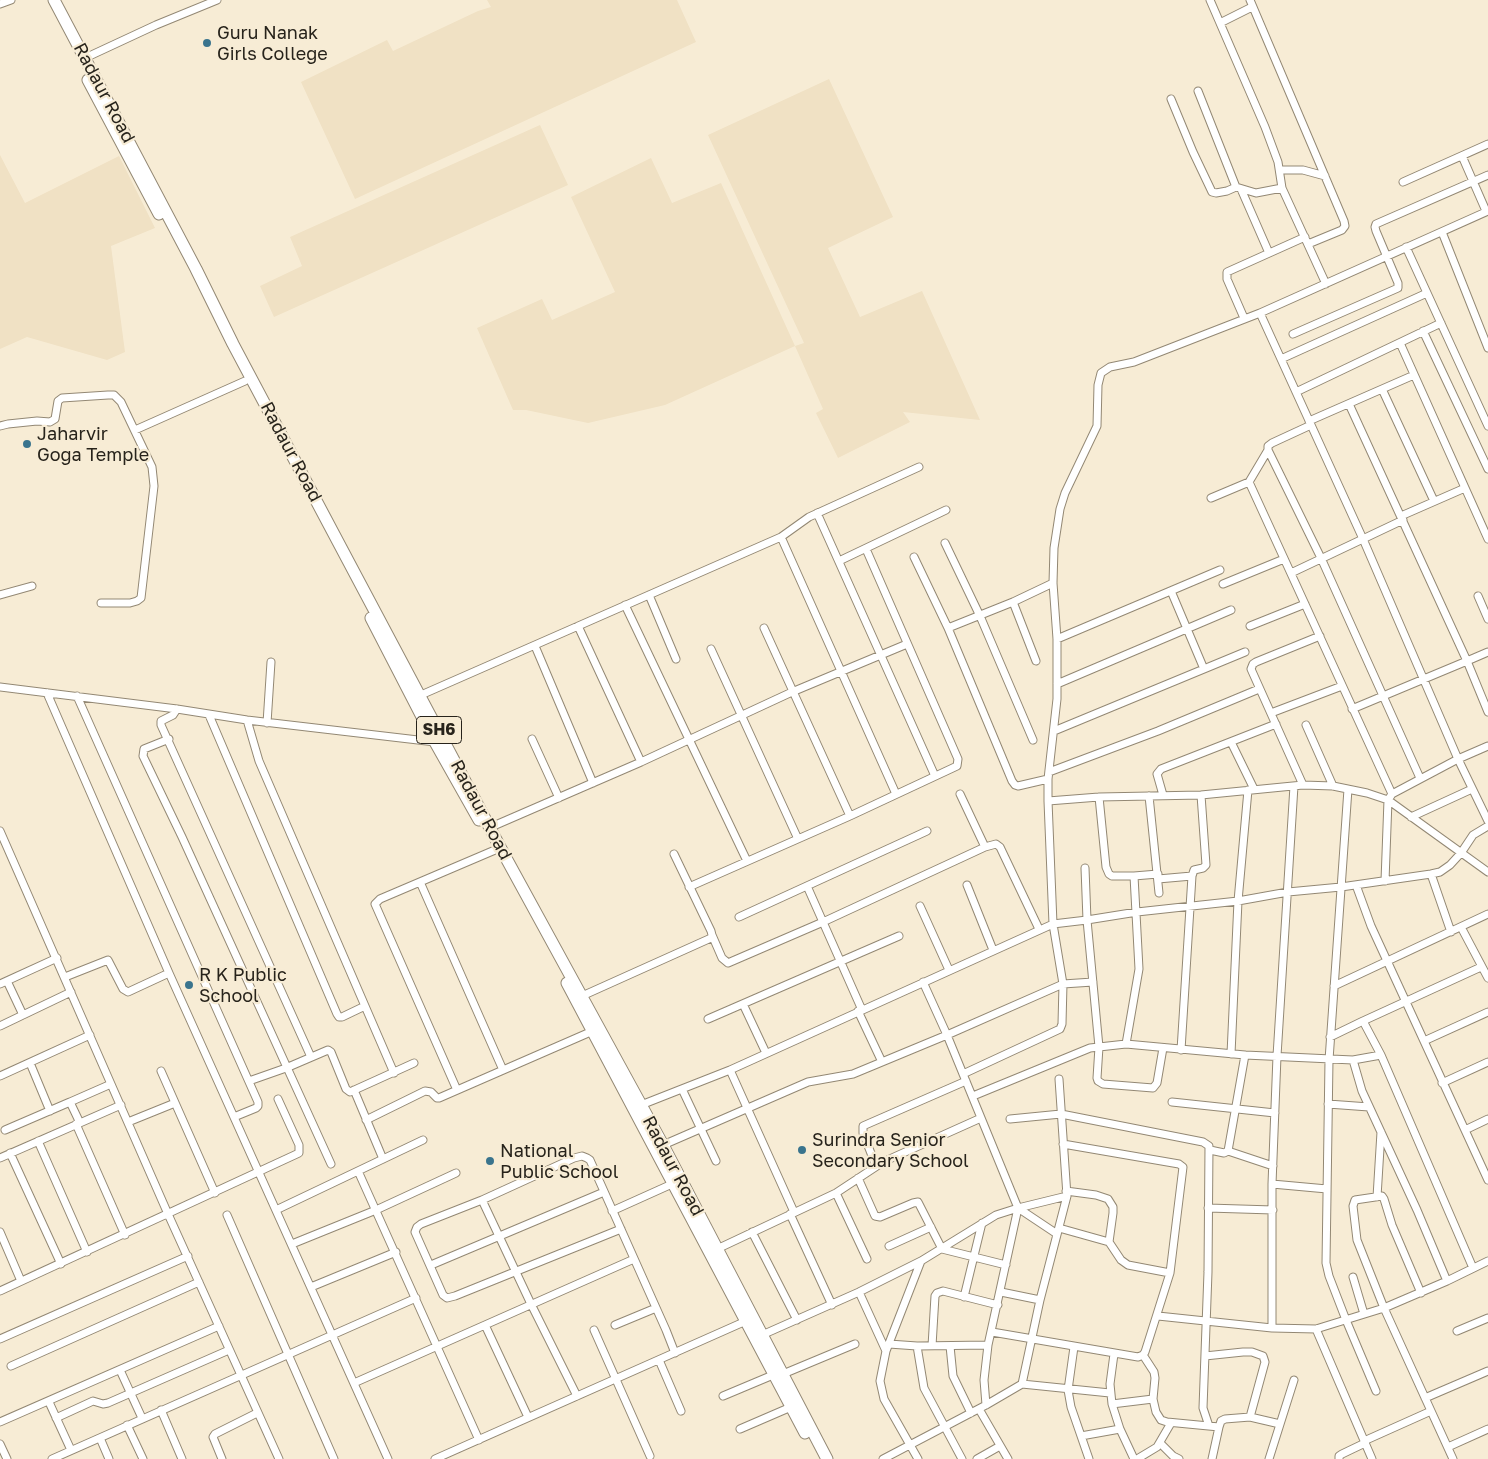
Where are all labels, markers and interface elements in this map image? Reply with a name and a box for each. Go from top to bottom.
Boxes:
place label: Guru Nanak Girls College [217,22,328,64]
marker: Guru Nanak Girls College [201,37,213,49]
street label: Radaur Road [69,39,139,147]
street label: Radaur Road [256,398,326,506]
place label: Jaharvir Goga Temple [37,423,149,466]
marker: Jaharvir Goga Temple [21,438,33,450]
road number: SH6 [416,716,462,744]
street label: Radaur Road [446,756,516,864]
place label: R K Public School [199,964,287,1006]
marker: R K Public School [183,979,195,991]
street label: Radaur Road [638,1112,708,1220]
place label: Surindra Senior Secondary School [812,1129,969,1172]
place label: National Public School [500,1140,618,1182]
marker: Surindra Senior Secondary School [796,1144,808,1156]
marker: National Public School [484,1155,496,1167]

